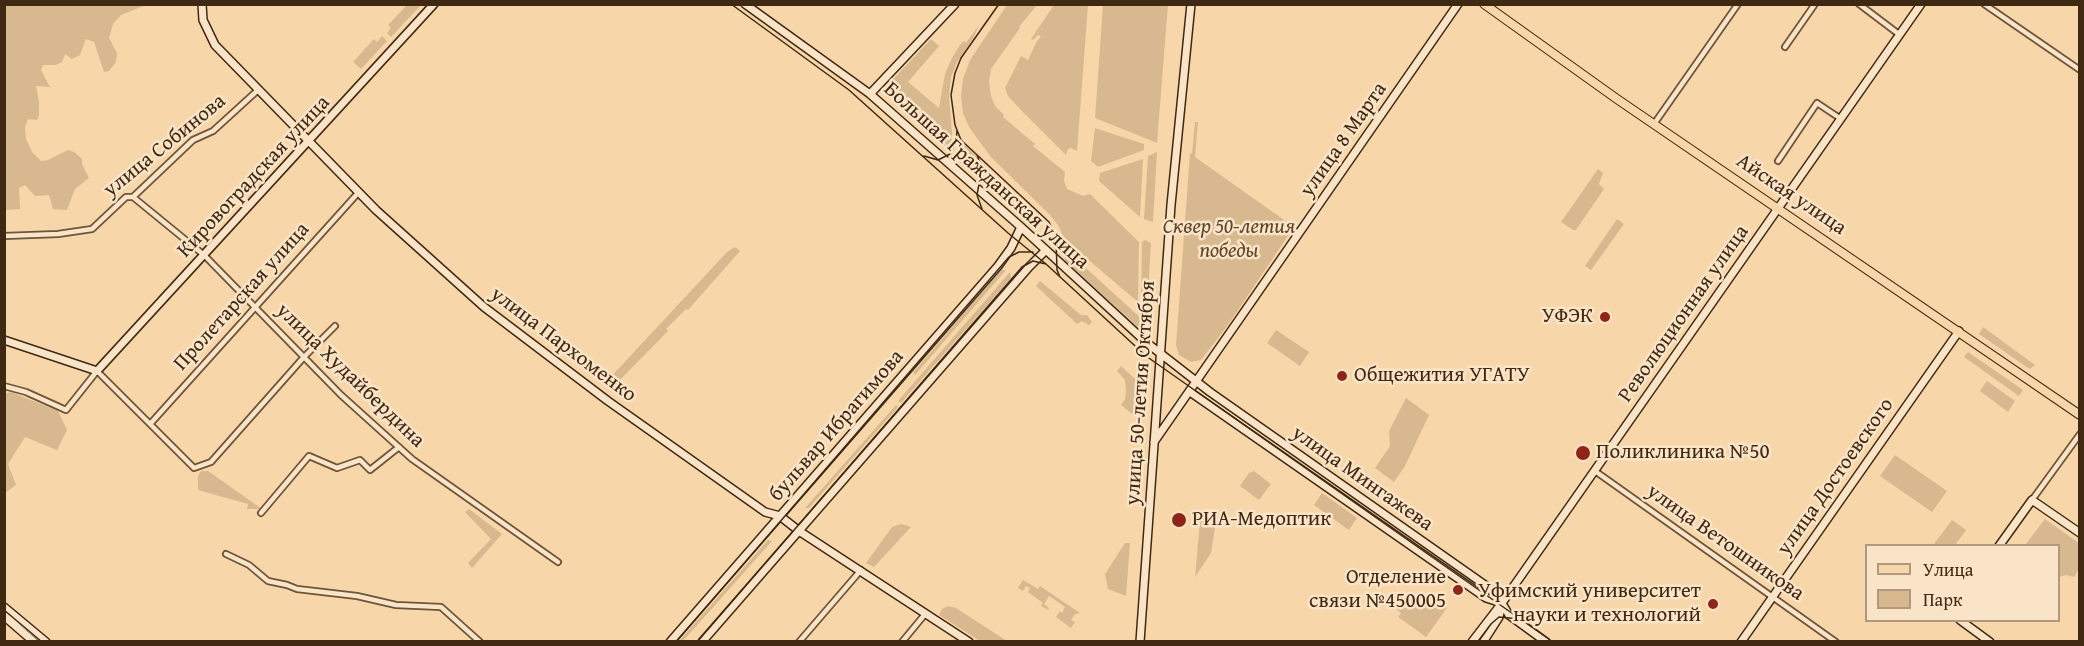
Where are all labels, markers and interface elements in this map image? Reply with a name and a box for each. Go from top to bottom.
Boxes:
street label: Большая Гражданская улица [878,77,1094,275]
street label: улица 8 Марта [1295,78,1393,202]
street label: улица Собинова [99,89,231,203]
street label: Кировоградская улица [172,91,336,263]
street label: Айская улица [1731,149,1851,241]
park label: Сквер 50-летия победы [1163,215,1295,265]
street label: Пролетарская улица [169,218,315,376]
street label: Революционная улица [1613,221,1755,407]
street label: улица 50-летия Октября [1121,280,1161,506]
street label: улица Пархоменко [485,282,641,408]
street label: улица Худайбердина [270,299,430,453]
place label: УФЭК [1542,304,1593,330]
marker: УФЭК [1598,310,1612,324]
street label: бульвар Ибрагимова [764,345,910,507]
place label: Общежития УГАТУ [1354,363,1530,389]
marker: Общежития УГАТУ [1335,369,1349,383]
street label: улица Достоевского [1772,393,1900,561]
street label: улица Мингажева [1286,421,1438,537]
place label: Поликлиника №50 [1596,440,1770,466]
marker: Поликлиника №50 [1574,444,1592,462]
street label: улица Ветошникова [1641,479,1809,607]
place label: РИА-Медоптик [1192,507,1331,533]
marker: РИА-Медоптик [1170,511,1188,529]
legend [1865,544,2060,622]
text: Улица [1923,556,1973,583]
place label: Отделение связи №450005 [1309,565,1446,615]
place label: Уфимский университет науки и технологий [1478,579,1701,629]
marker: Отделение связи №450005 [1451,583,1465,597]
text: Парк [1923,586,1962,613]
marker: Уфимский университет науки и технологий [1706,597,1720,611]

